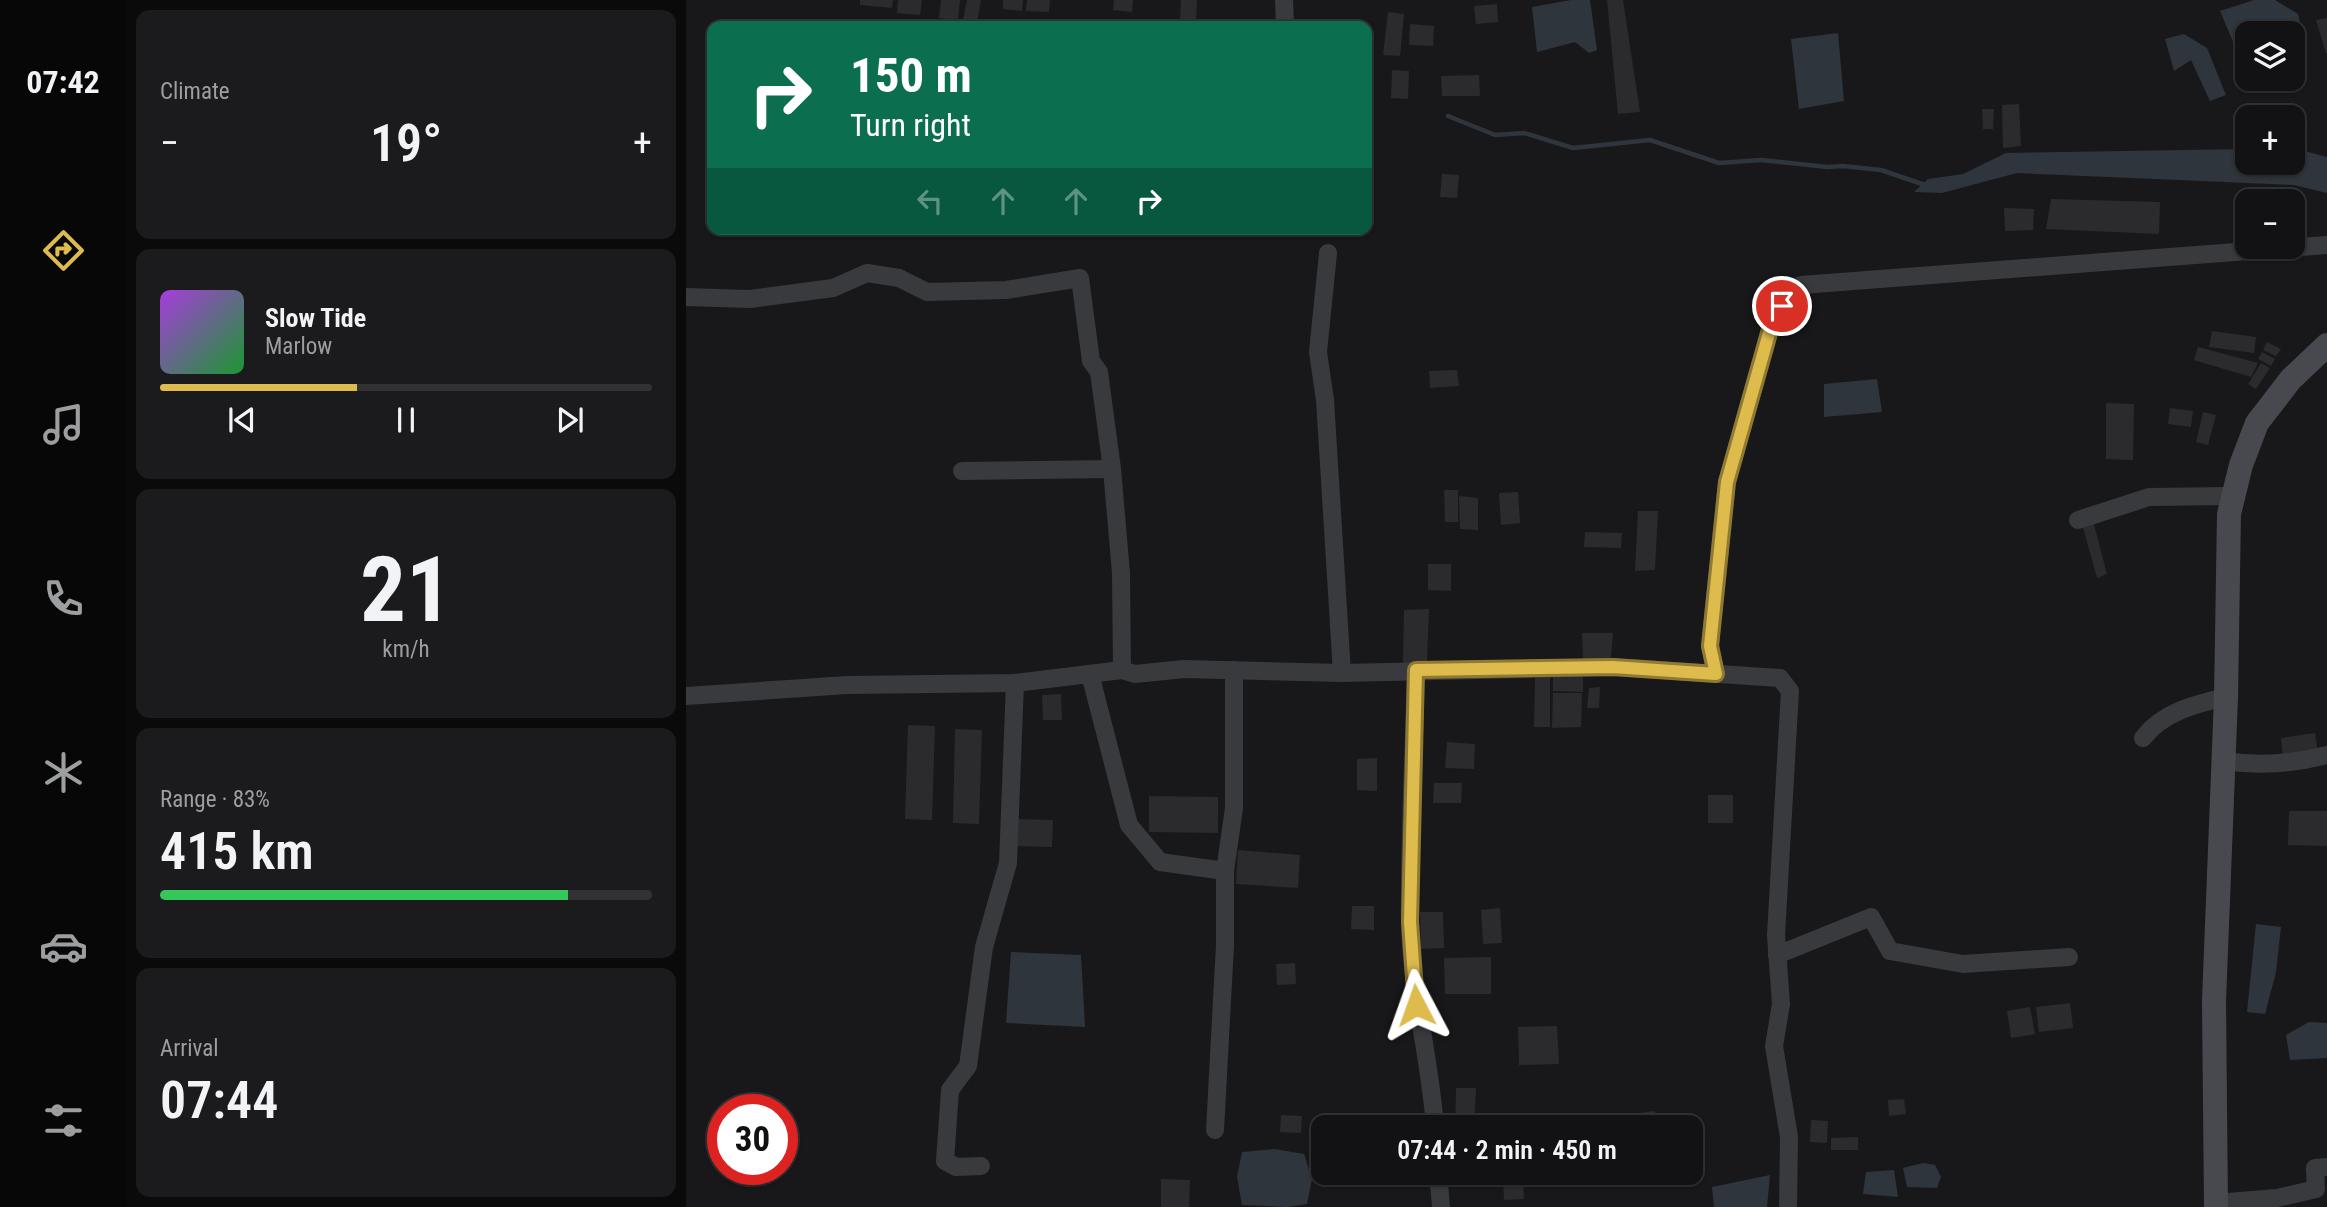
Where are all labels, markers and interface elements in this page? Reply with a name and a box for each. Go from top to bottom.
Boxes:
map controls [2235,21,2305,259]
button: layers [2235,21,2305,91]
text: 150 m [850,47,972,104]
icon: right [735,49,826,140]
text: 07:42 [26,63,100,101]
text: Climate [160,78,230,105]
button: + [2235,105,2305,175]
text: Turn right [850,106,971,144]
text: 19° [370,113,442,174]
text: − [160,121,179,165]
text: + [633,121,652,165]
icon: left [911,182,949,220]
icon: ahead [984,182,1022,220]
icon: ahead [1057,182,1095,220]
icon: right [1130,182,1168,220]
button: − [2235,189,2305,259]
icon: directions [39,226,88,275]
pin [1752,276,1812,336]
icon: arrive [1763,287,1801,325]
text: Slow Tide [265,303,366,333]
text: Marlow [265,333,332,360]
icon: music [39,400,88,449]
icon: previous [223,401,261,439]
icon: pause [387,401,425,439]
icon: next [551,401,589,439]
text: 21 [360,537,452,643]
icon: phone [39,574,88,623]
text: km/h [382,636,430,663]
icon: climate [39,748,88,797]
text: Range · 83% [160,786,270,813]
text: 415 km [160,821,314,882]
icon: car [39,922,88,971]
position arrow [1379,968,1453,1042]
text: Arrival [160,1035,219,1062]
text: 07:44 [160,1070,278,1131]
speed limit sign: 30 [707,1094,798,1185]
icon: filters [39,1096,88,1145]
text: 07:44 · 2 min · 450 m [1397,1135,1617,1165]

